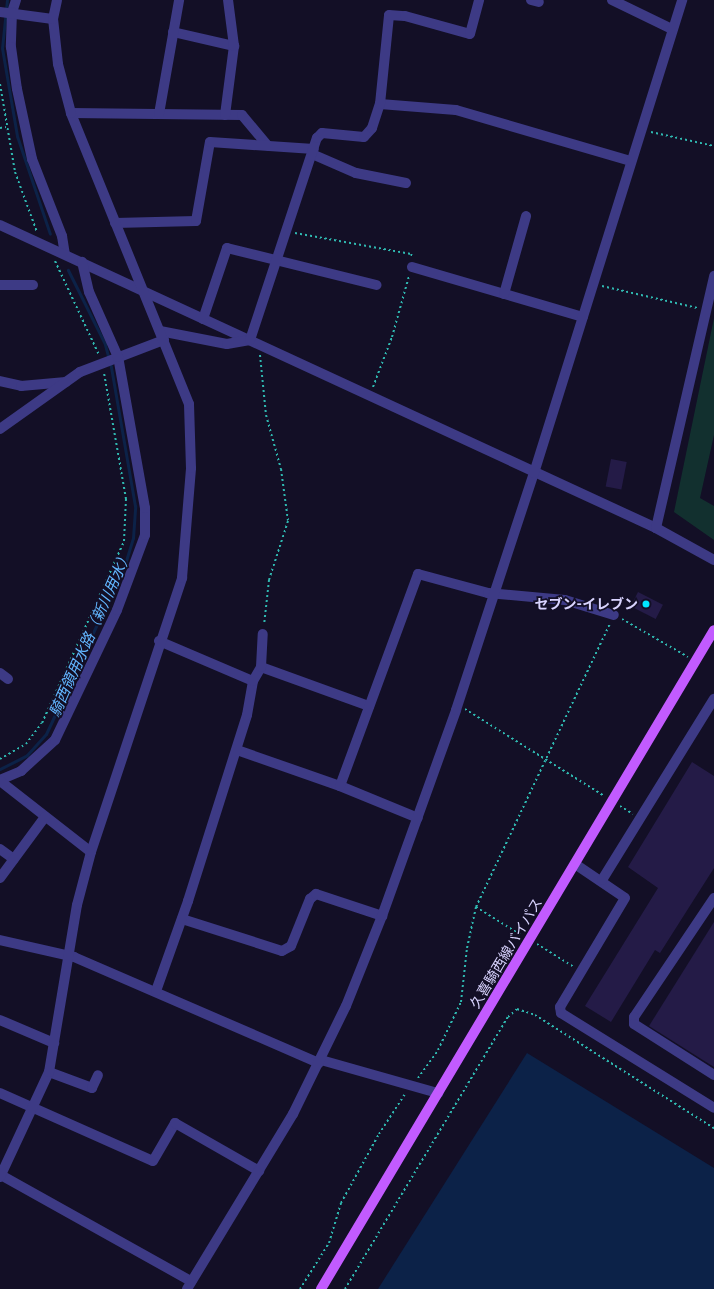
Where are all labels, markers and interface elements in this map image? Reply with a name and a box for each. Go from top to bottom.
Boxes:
water label: 騎西領用水路（新川用水） [46,548,136,720]
place label: セブン-イレブン [534,596,638,612]
marker: セブン-イレブン [641,599,651,609]
street label: 久喜騎西線バイパス [466,895,546,1011]

